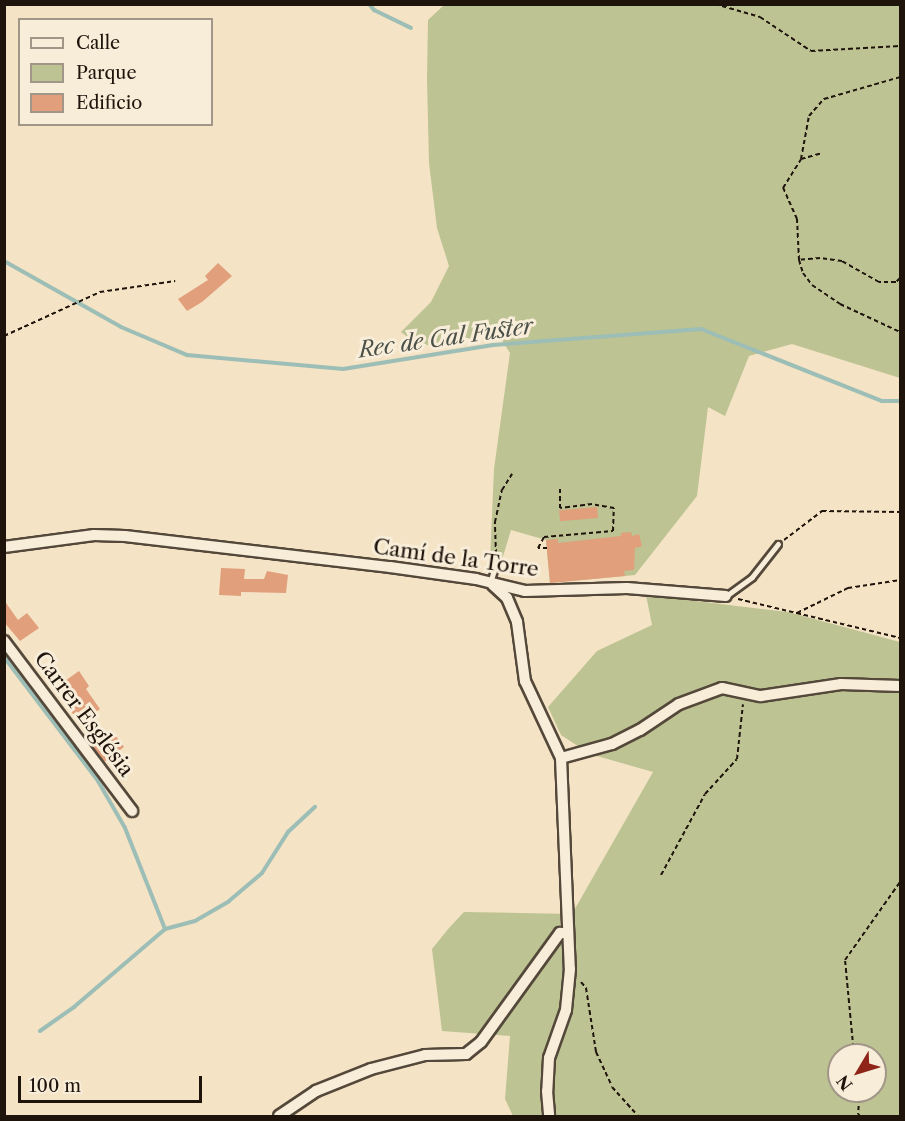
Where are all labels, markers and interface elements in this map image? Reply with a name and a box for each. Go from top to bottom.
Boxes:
legend [18,18,213,126]
text: Calle [76,32,120,54]
text: Parque [76,62,137,84]
text: Edificio [76,92,142,114]
water label: Rec de Cal Fuster [357,313,535,363]
street label: Camí de la Torre [371,534,541,582]
street label: Carrer Església [29,646,139,782]
north arrow [827,1043,887,1103]
scale bar [21,1064,206,1102]
text: N [832,1071,857,1094]
text: 100 m [29,1075,81,1097]

